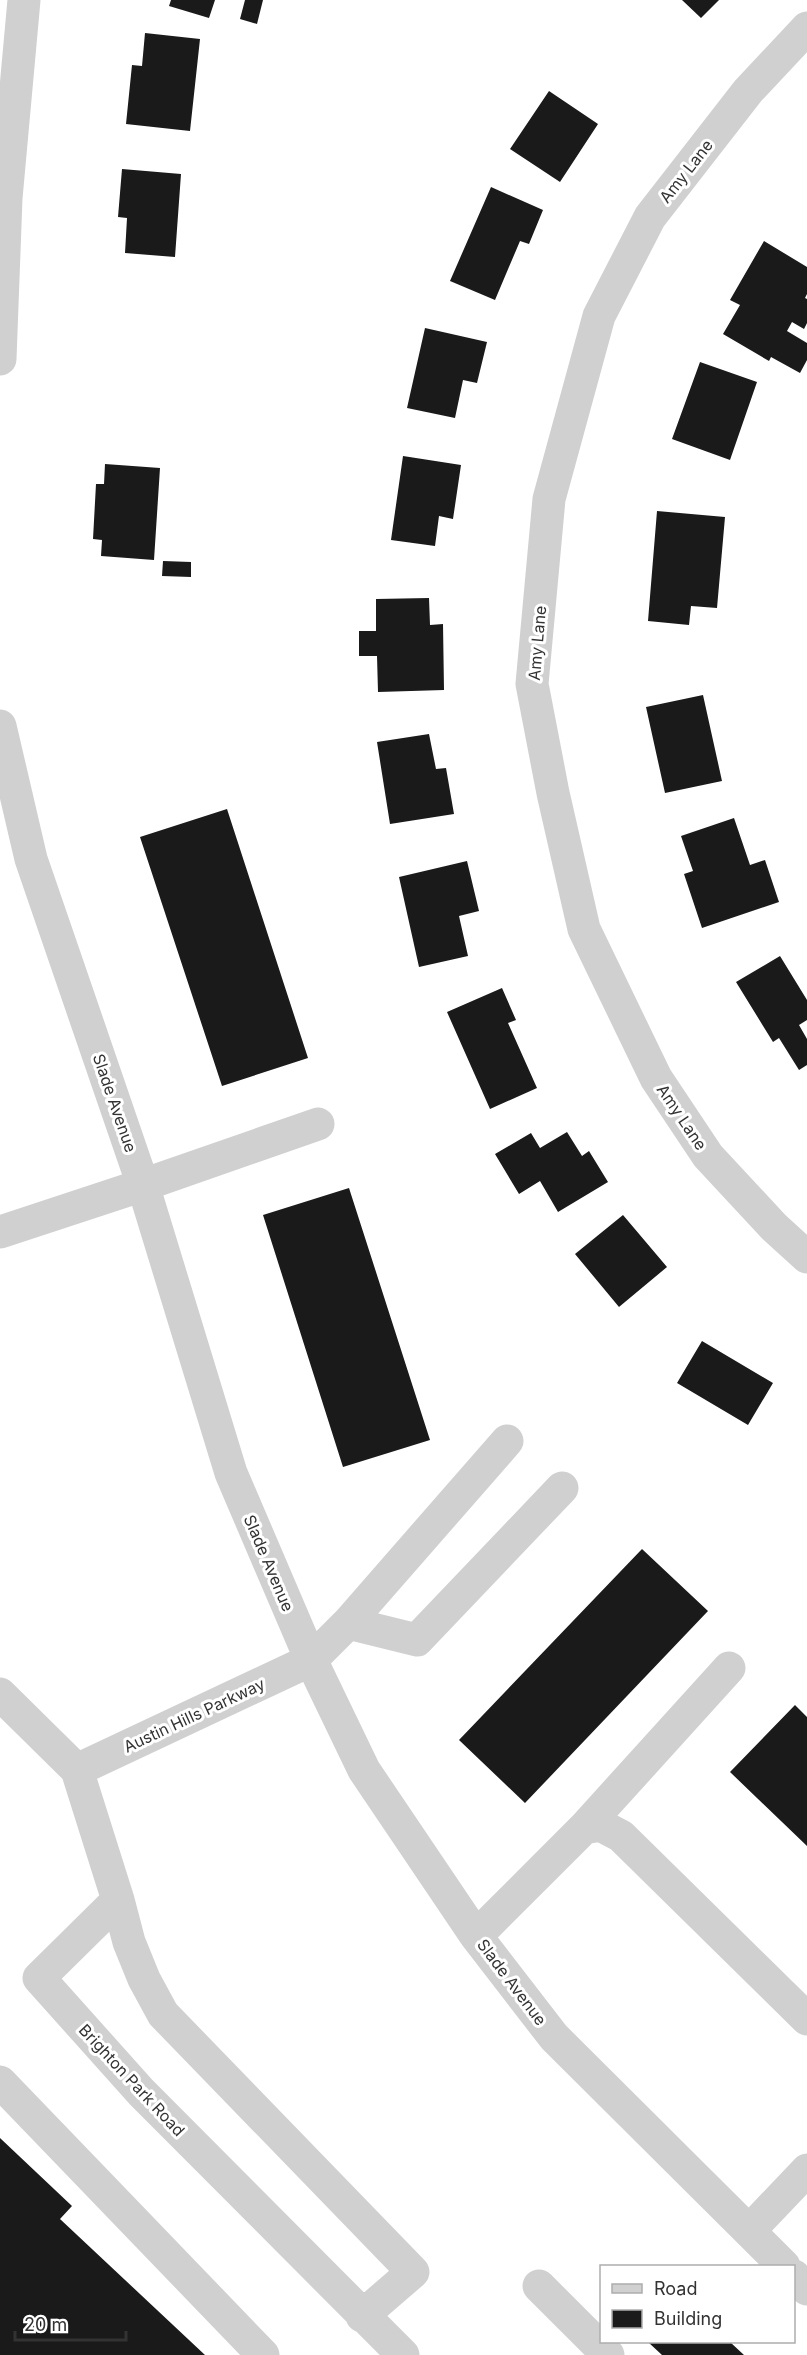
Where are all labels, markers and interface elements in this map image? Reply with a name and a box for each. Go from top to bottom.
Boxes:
street label: Amy Lane [655,135,717,207]
street label: Amy Lane [524,605,550,681]
street label: Slade Avenue [89,1051,141,1155]
street label: Amy Lane [653,1080,711,1154]
street label: Slade Avenue [240,1512,298,1614]
street label: Austin Hills Parkway [120,1673,268,1757]
street label: Slade Avenue [473,1935,551,2029]
street label: Brighton Park Road [75,2020,189,2140]
legend [600,2265,795,2343]
text: Road [654,2278,697,2299]
scale bar [15,2304,126,2342]
text: Building [654,2308,722,2329]
text: 20 m [24,2314,67,2335]

